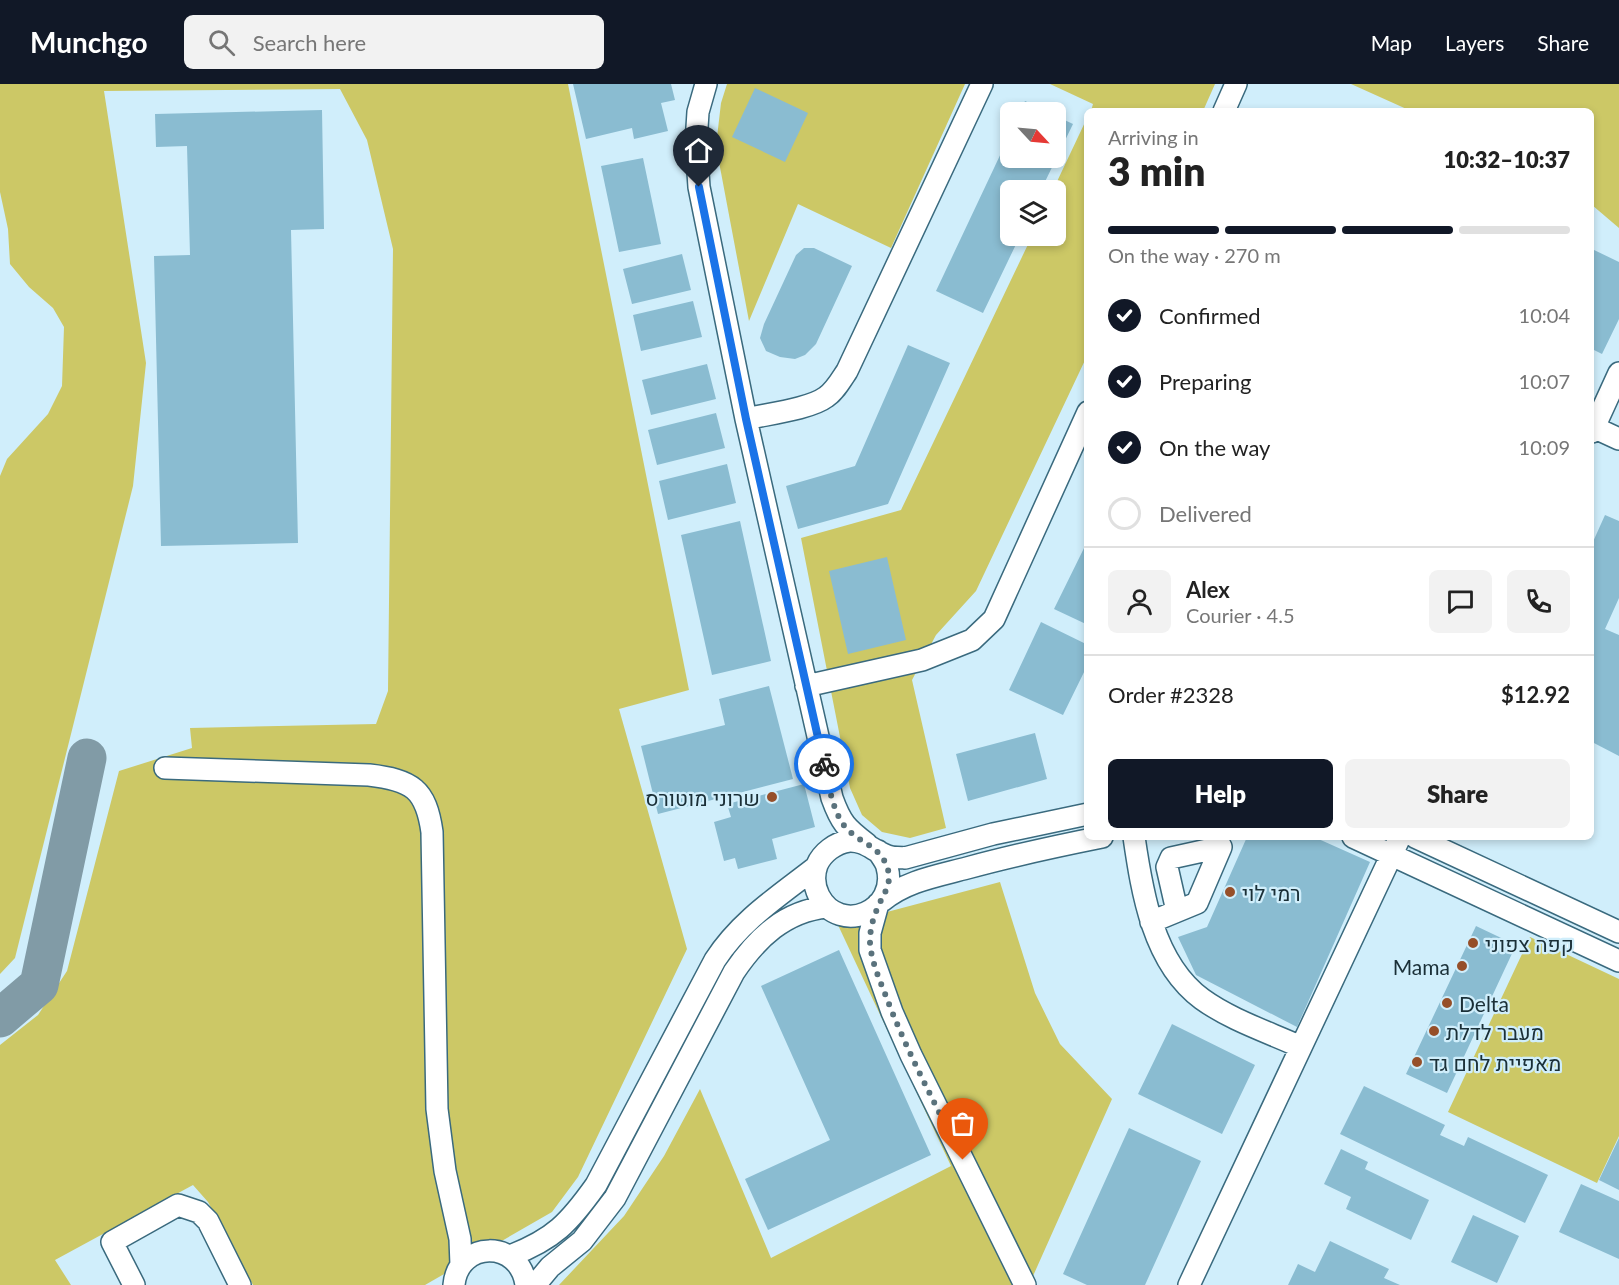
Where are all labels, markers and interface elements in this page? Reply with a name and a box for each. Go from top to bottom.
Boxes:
search box [184,15,604,69]
text: Munchgo [30,25,148,59]
icon: search [205,26,238,59]
text: Search here [253,29,366,56]
text: Map [1371,30,1412,55]
text: Layers [1445,30,1504,55]
text: Share [1537,30,1589,55]
north arrow [1000,102,1066,168]
map controls [1000,102,1066,246]
pin [673,125,724,187]
text: Arriving in [1108,125,1199,149]
icon: home [682,134,715,167]
text: 10:32–10:37 [1444,146,1570,173]
text: 3 min [1108,148,1205,194]
button: layers [1000,180,1066,246]
text: On the way · 270 m [1108,243,1281,267]
icon: check [1108,299,1141,332]
text: Confirmed [1159,302,1261,329]
text: 10:04 [1519,303,1570,327]
icon: check [1108,365,1141,398]
text: Preparing [1159,368,1251,395]
text: 10:07 [1519,369,1570,393]
icon: check [1108,431,1141,464]
text: On the way [1159,434,1270,461]
text: 10:09 [1519,435,1570,459]
text: Delivered [1159,500,1252,527]
button: person [1108,570,1171,633]
button: chat [1429,570,1492,633]
button: phone [1507,570,1570,633]
text: Alex [1186,576,1230,603]
text: Courier · 4.5 [1186,603,1295,627]
text: Order #2328 [1108,681,1234,708]
text: $12.92 [1501,681,1570,708]
courier [794,734,854,794]
icon: bike [808,748,841,781]
button: Help [1108,759,1333,828]
button: Share [1345,759,1570,828]
place label: שרוני מוטורס [645,785,760,810]
marker: שרוני מוטורס [765,790,779,804]
place label: רמי לוי [1242,880,1301,905]
marker: רמי לוי [1223,885,1237,899]
place label: קפה צפוני [1485,931,1574,956]
marker: קפה צפוני [1466,936,1480,950]
place label: Mama [1393,954,1450,979]
marker: Mama [1455,959,1469,973]
place label: Delta [1459,991,1509,1016]
marker: Delta [1440,996,1454,1010]
place label: מעבר לדלת [1446,1019,1544,1044]
marker: מעבר לדלת [1427,1024,1441,1038]
place label: מאפיית לחם גד [1429,1050,1561,1075]
marker: מאפיית לחם גד [1410,1055,1424,1069]
pin [937,1098,988,1160]
icon: bag [946,1107,979,1140]

